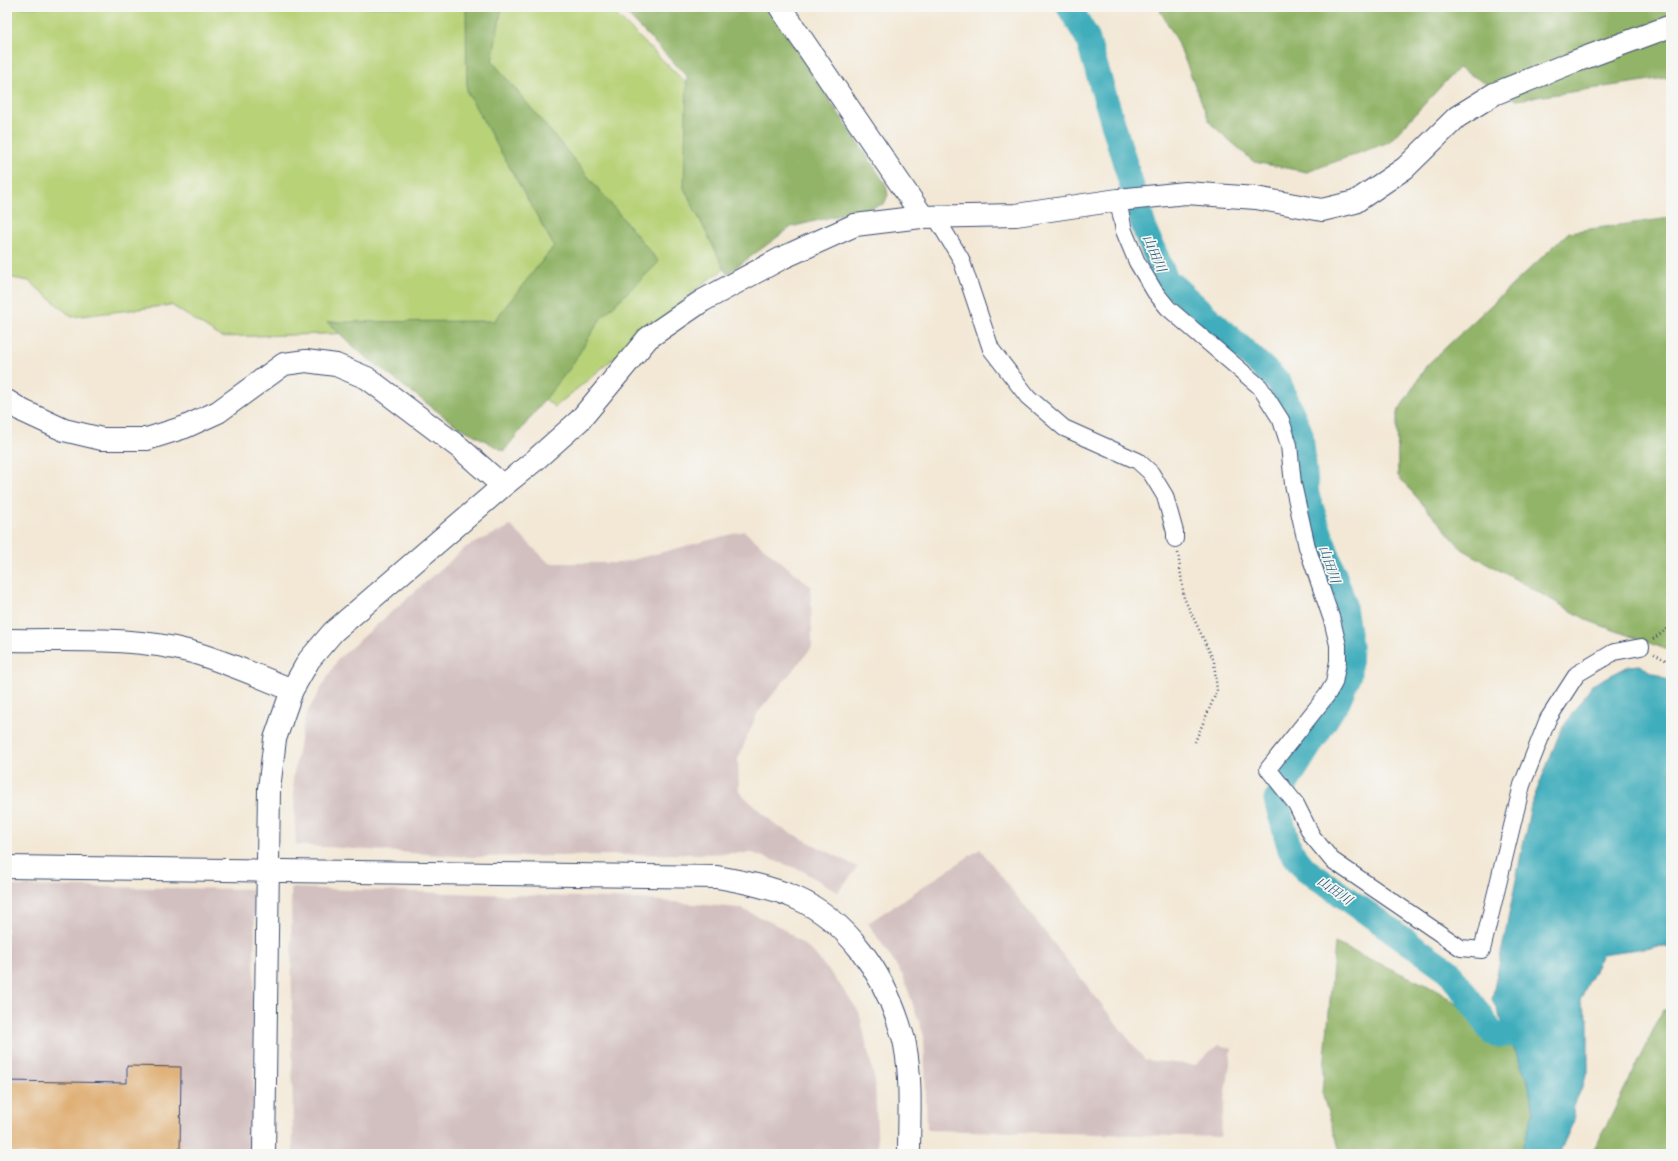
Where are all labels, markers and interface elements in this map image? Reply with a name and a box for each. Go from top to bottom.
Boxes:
water label: 山田川 [1137,232,1170,277]
water label: 山田川 [1313,543,1344,588]
water label: 山田川 [1313,873,1357,911]

